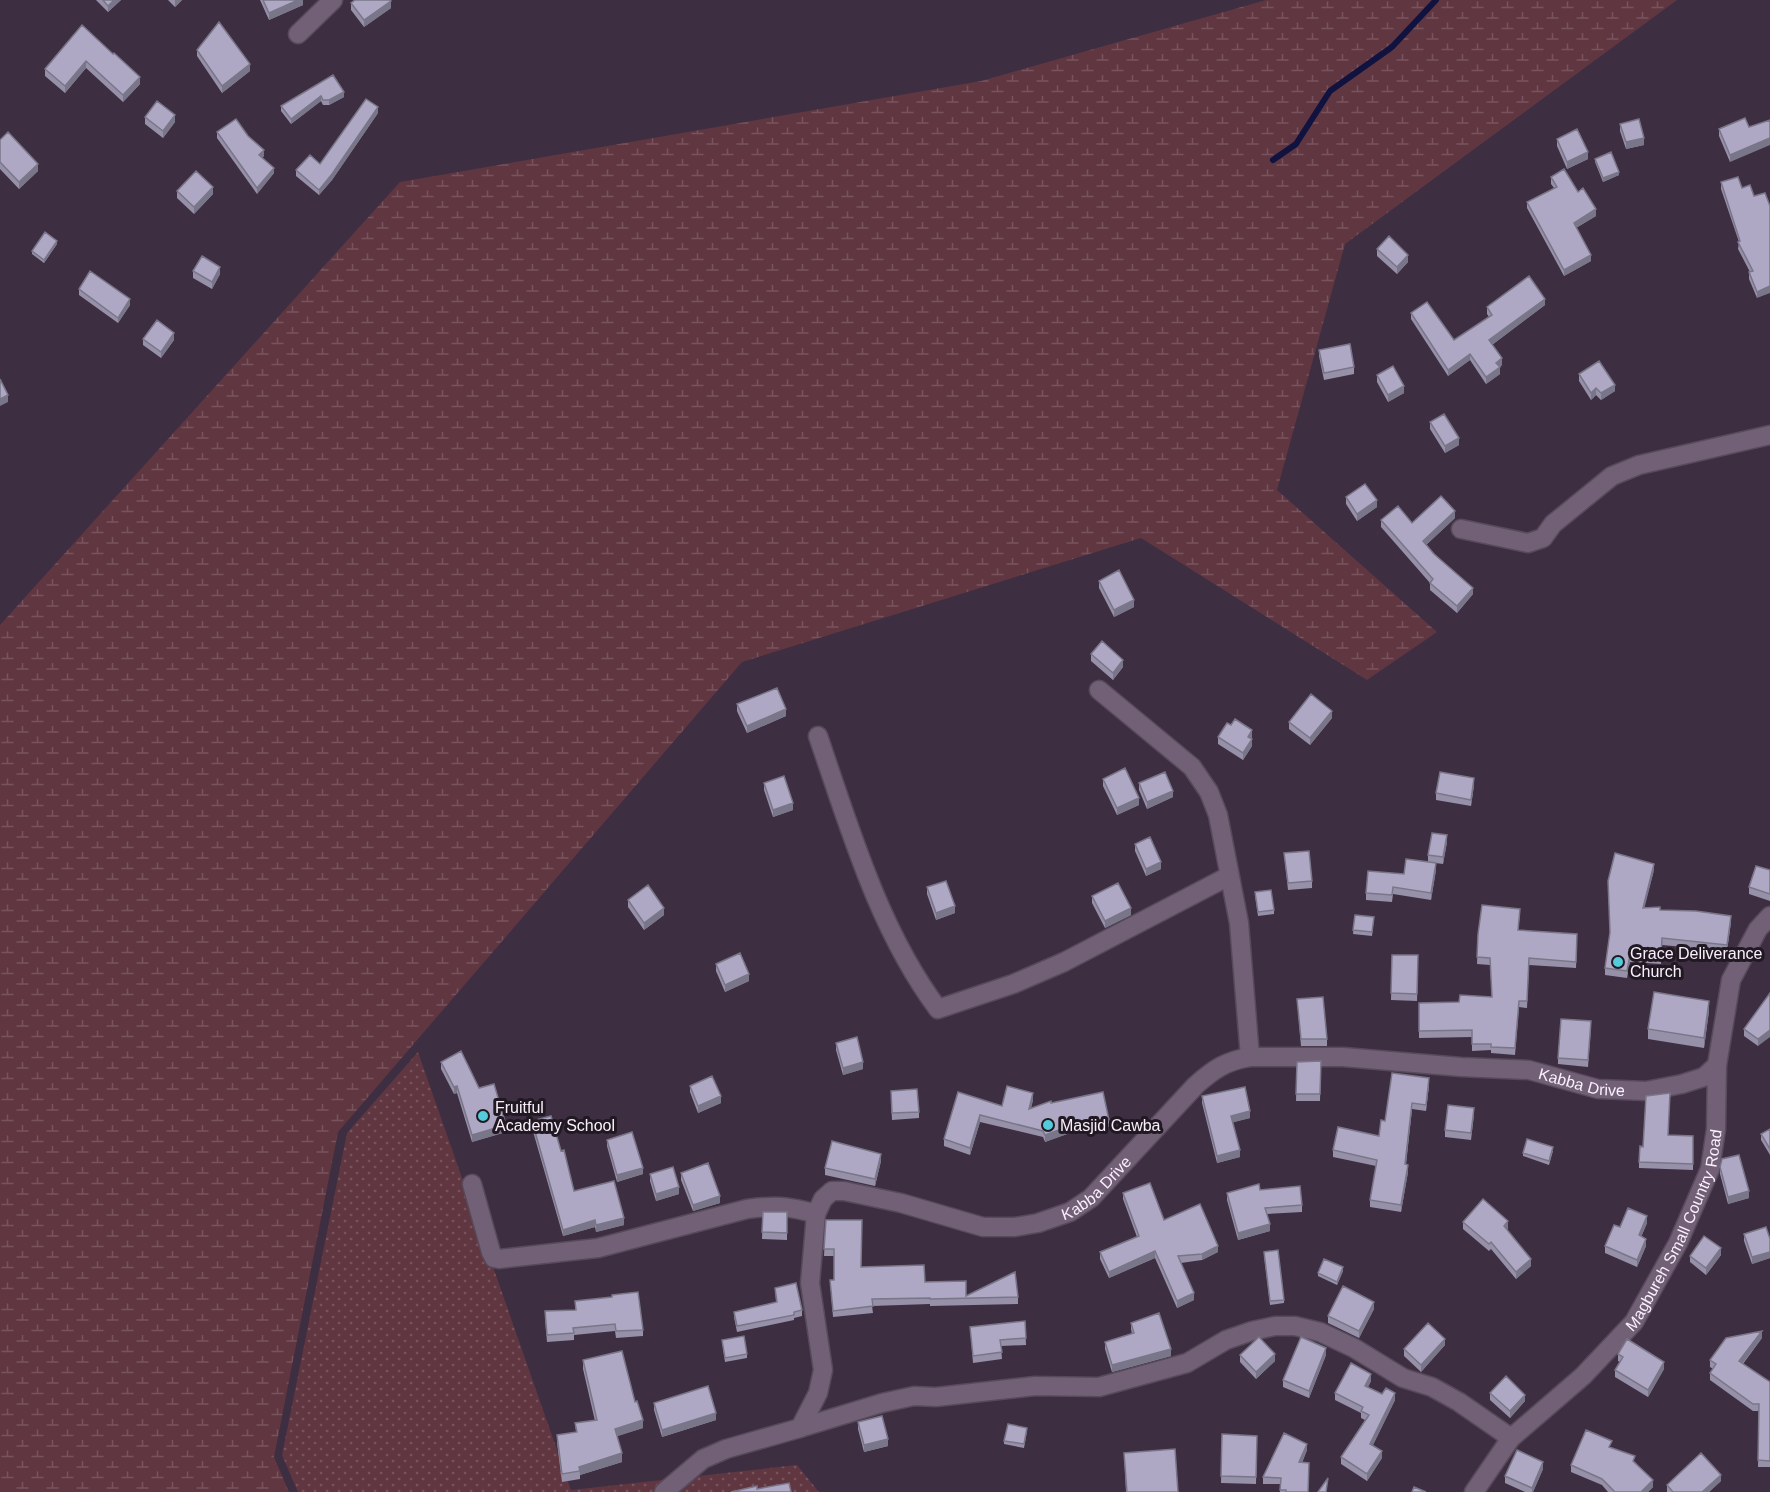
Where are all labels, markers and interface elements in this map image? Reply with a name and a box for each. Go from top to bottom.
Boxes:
place label: Grace Deliverance Church [1630,945,1763,980]
marker: Grace Deliverance Church [1611,955,1625,969]
street label: Kabba Drive [1537,1065,1625,1099]
place label: Fruitful Academy School [495,1099,615,1134]
marker: Fruitful Academy School [476,1109,490,1123]
place label: Masjid Cawba [1060,1117,1161,1134]
marker: Masjid Cawba [1041,1118,1055,1132]
street label: Magbureh Small Country Road [1622,1128,1725,1334]
street label: Kabba Drive [1059,1153,1135,1223]

